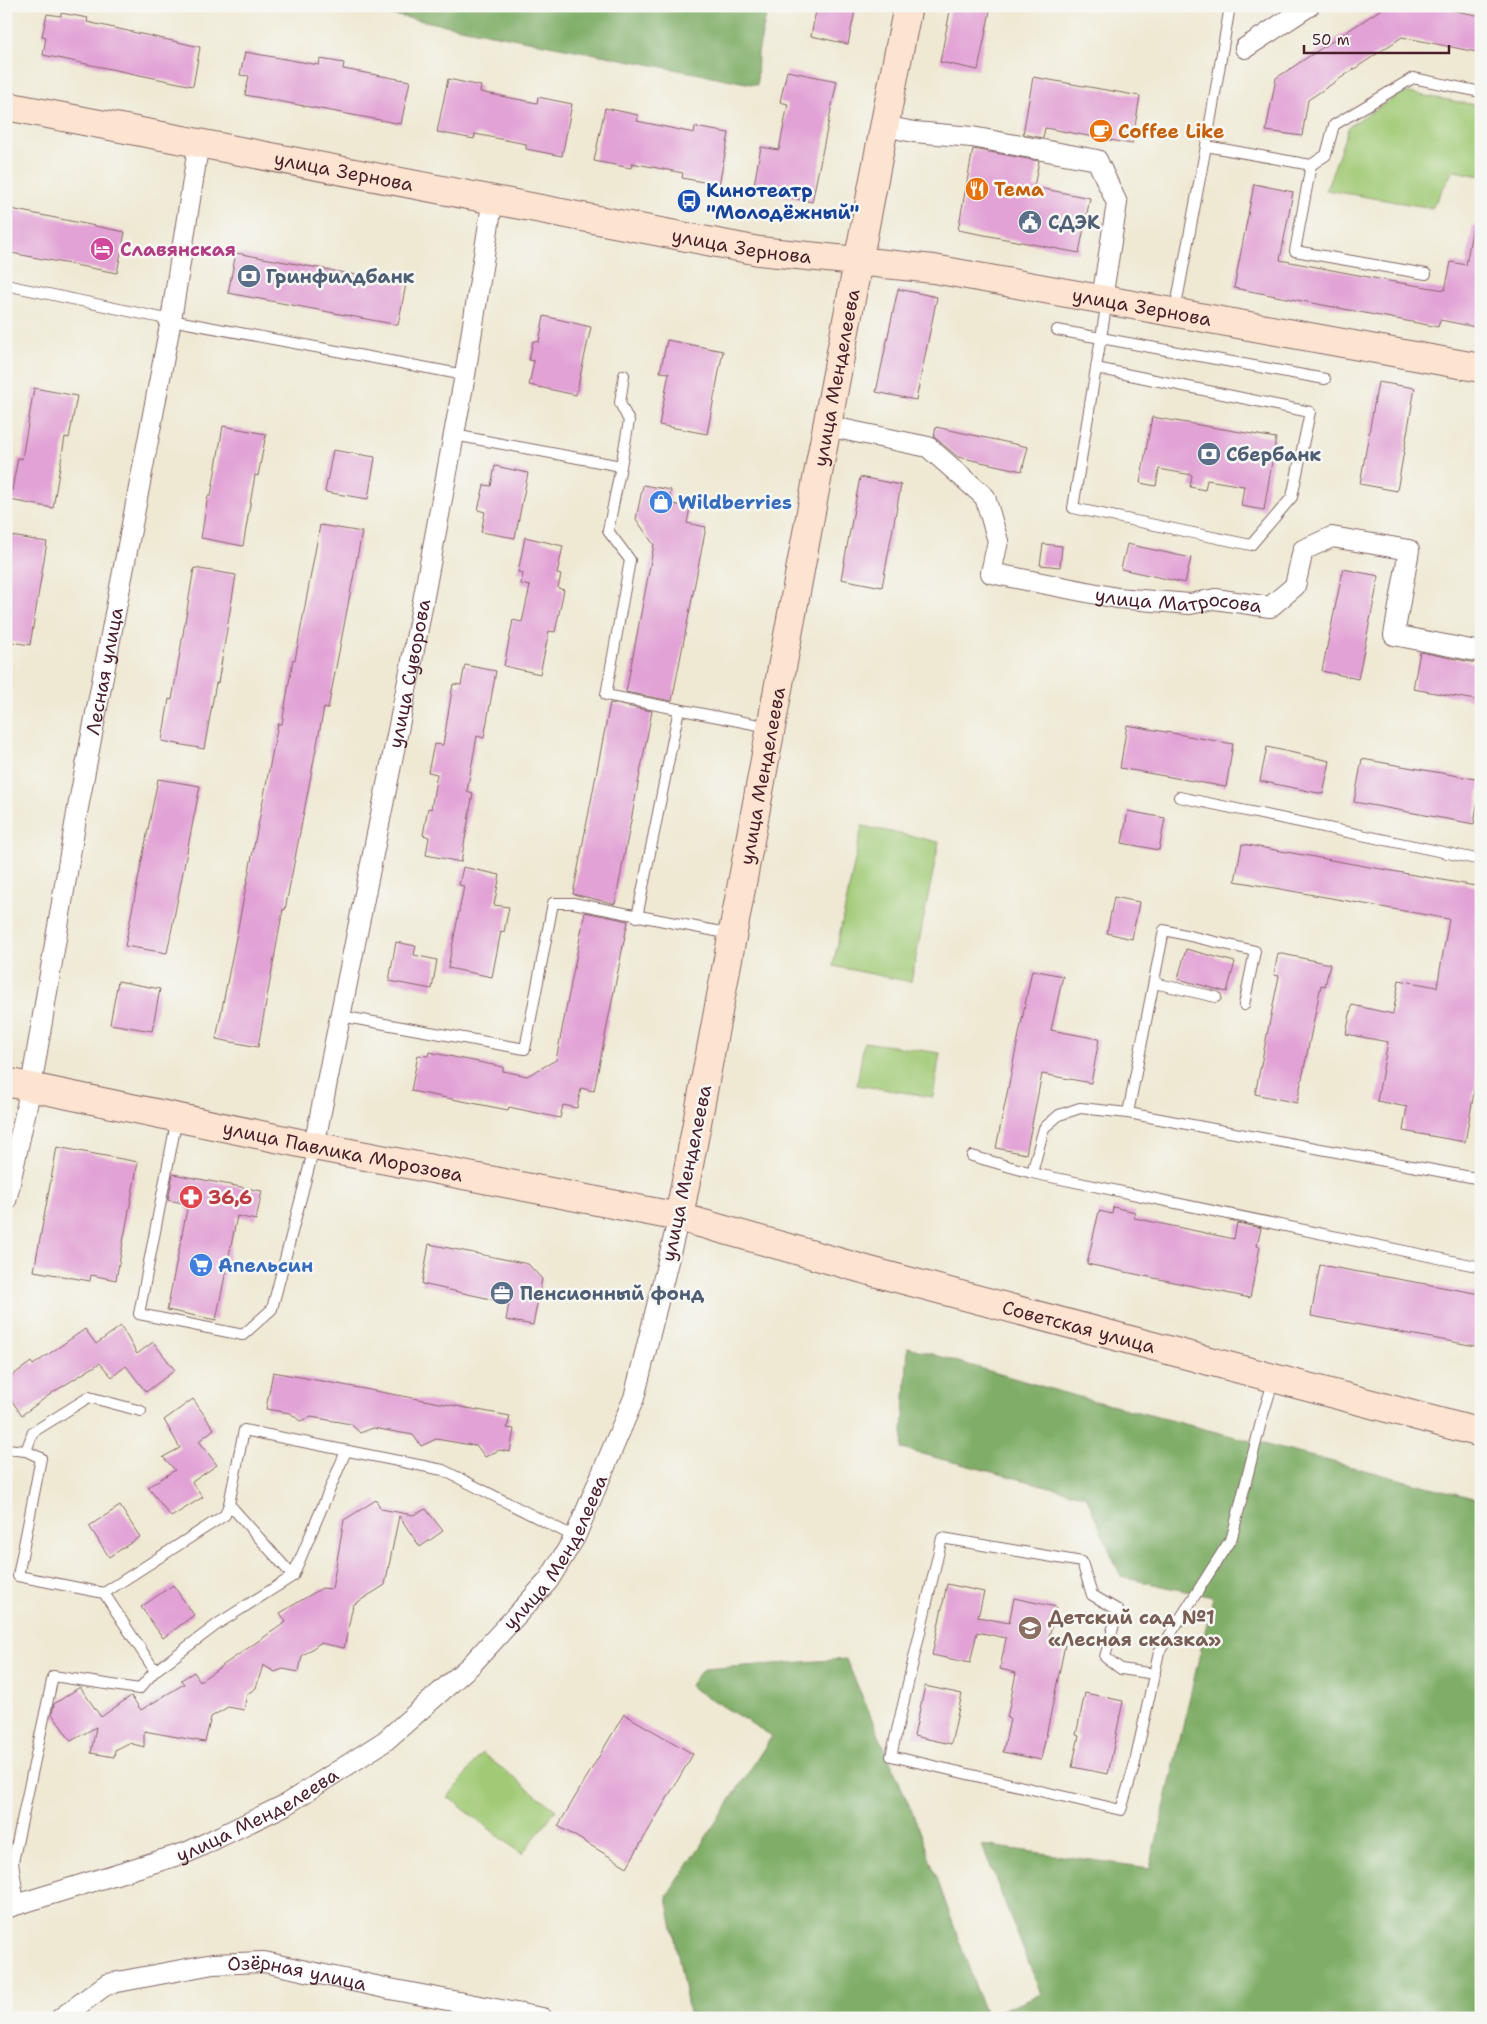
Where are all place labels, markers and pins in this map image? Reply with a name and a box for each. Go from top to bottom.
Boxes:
cafe icon: Coffee Like [1088,118,1114,144]
place label: Coffee Like [1118,119,1224,144]
restaurant icon: Тема [964,176,990,202]
place label: Тема [994,177,1044,202]
place label: Кинотеатр "Молодёжный" [706,178,860,225]
bus stop icon: Кинотеатр "Молодёжный" [676,188,702,214]
public building icon: СДЭК [1017,209,1043,235]
place label: СДЭК [1048,210,1100,235]
hotel icon: Славянская [89,236,115,262]
place label: Славянская [120,237,236,262]
bank icon: Гринфилдбанк [236,263,262,289]
place label: Гринфилдбанк [266,264,415,289]
bank icon: Сбербанк [1196,441,1222,467]
place label: Сбербанк [1226,442,1321,467]
shop icon: Wildberries [648,489,674,515]
place label: Wildberries [678,490,792,515]
pharmacy icon: 36,6 [178,1184,204,1210]
place label: 36,6 [208,1185,252,1210]
supermarket icon: Апельсин [188,1252,214,1278]
place label: Апельсин [218,1253,313,1278]
office icon: Пенсионный фонд [489,1280,515,1306]
place label: Пенсионный фонд [520,1281,705,1306]
place label: Детский сад №1 «Лесная сказка» [1048,1605,1221,1652]
school or university icon: Детский сад №1 «Лесная сказка» [1017,1615,1043,1641]

